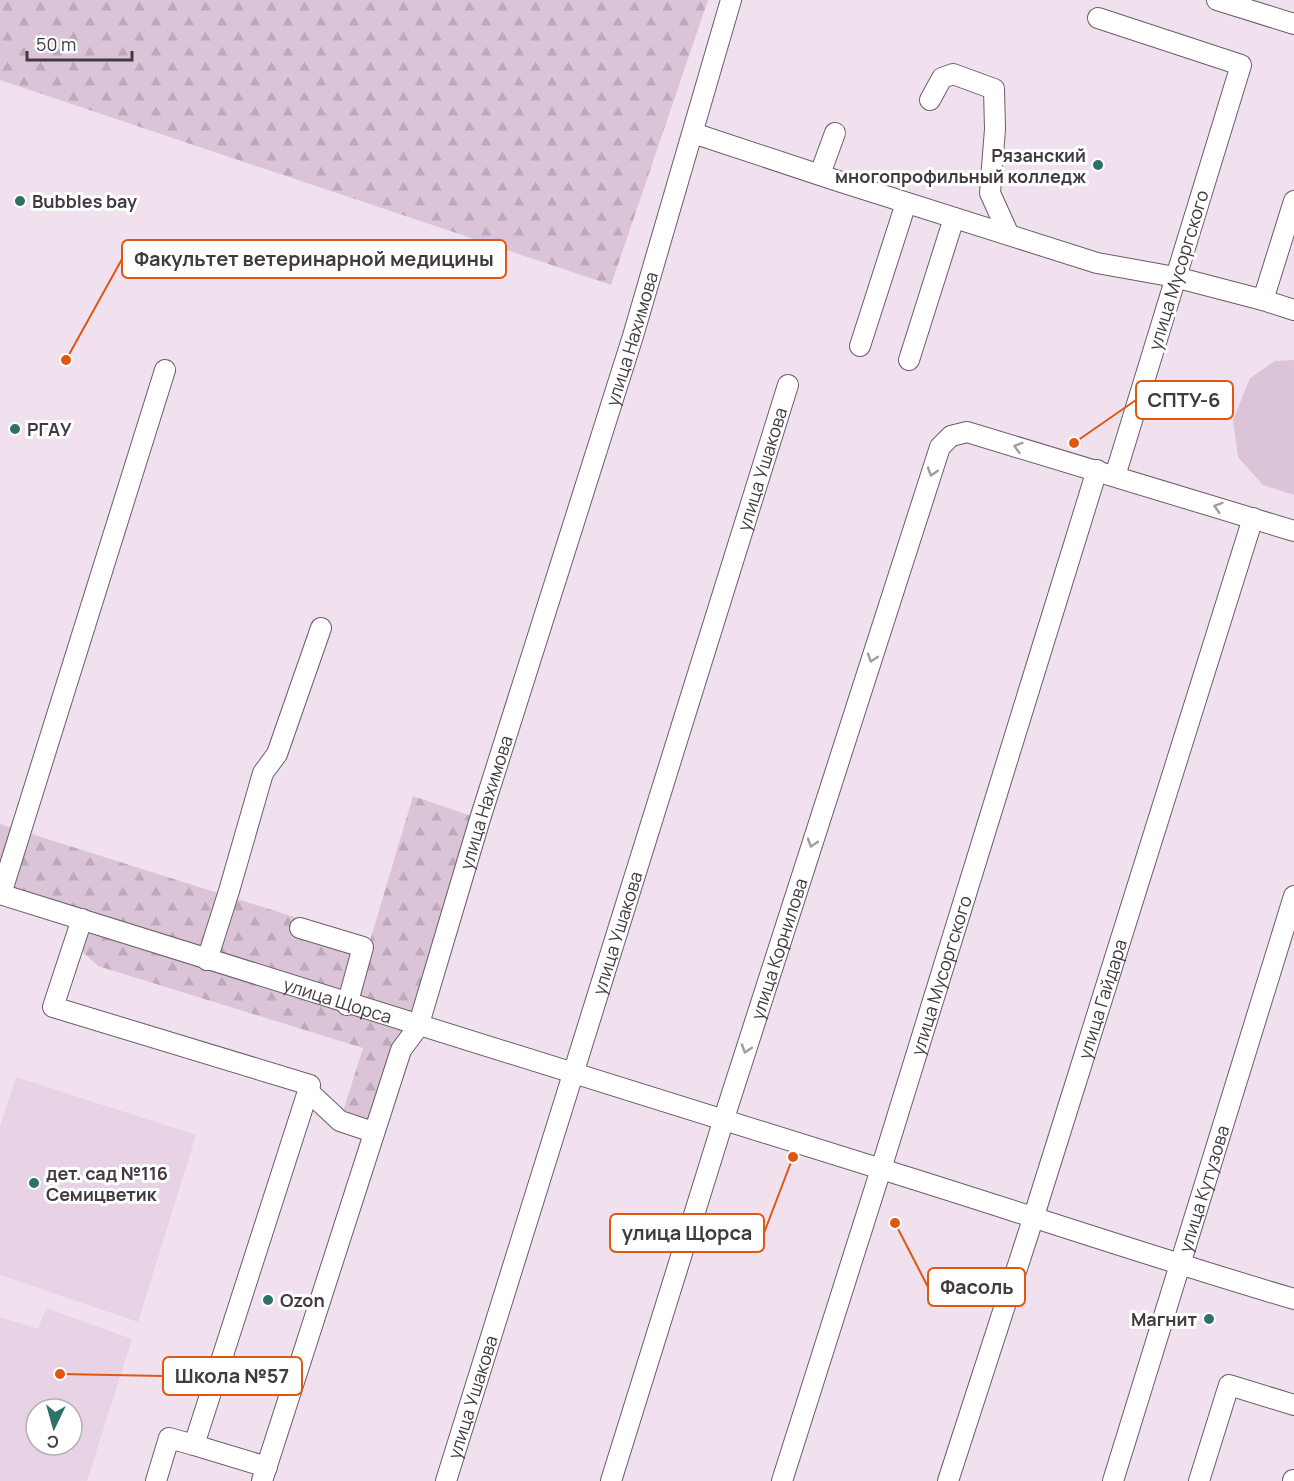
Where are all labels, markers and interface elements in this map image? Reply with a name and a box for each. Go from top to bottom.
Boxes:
scale bar [27,24,132,62]
text: 50 m [36,32,76,56]
place label: Рязанский многопрофильный колледж [835,143,1086,188]
marker: Рязанский многопрофильный колледж [1091,158,1105,172]
street label: улица Мусоргского [1142,187,1214,353]
place label: Bubbles bay [32,189,137,213]
marker: Bubbles bay [13,194,27,208]
callout: Факультет ветеринарной медицины [122,240,506,278]
text: Факультет ветеринарной медицины [134,245,494,272]
street label: улица Нахимова [600,269,663,409]
callout: СПТУ-6 [1136,381,1233,419]
text: СПТУ-6 [1148,386,1220,413]
street label: улица Ушакова [731,404,792,534]
place label: РГАУ [27,417,72,441]
marker: РГАУ [8,422,22,436]
one-way arrow [1013,442,1024,454]
one-way arrow [926,466,939,477]
one-way arrow [1213,502,1224,514]
one-way arrow [867,652,879,663]
street label: улица Нахимова [454,732,518,872]
one-way arrow [807,837,819,848]
street label: улица Ушакова [586,868,648,998]
street label: улица Корнилова [745,875,813,1023]
street label: улица Мусоргского [905,892,977,1058]
street label: улица Гайдара [1072,936,1132,1062]
street label: улица Щорса [281,972,395,1029]
one-way arrow [741,1043,753,1054]
street label: улица Кутузова [1173,1122,1234,1255]
place label: дет. сад №116 Семицветик [46,1161,168,1206]
marker: дет. сад №116 Семицветик [27,1176,41,1190]
callout: улица Щорса [610,1214,764,1252]
text: улица Щорса [622,1219,752,1246]
callout: Фасоль [928,1268,1025,1306]
text: Фасоль [940,1273,1014,1300]
place label: Ozon [280,1288,325,1312]
marker: Ozon [261,1293,275,1307]
place label: Магнит [1131,1307,1197,1331]
marker: Магнит [1202,1312,1216,1326]
street label: улица Ушакова [442,1332,503,1462]
callout: Школа №57 [163,1357,302,1395]
text: Школа №57 [175,1362,289,1389]
north arrow [24,1397,84,1457]
text: С [46,1430,60,1453]

